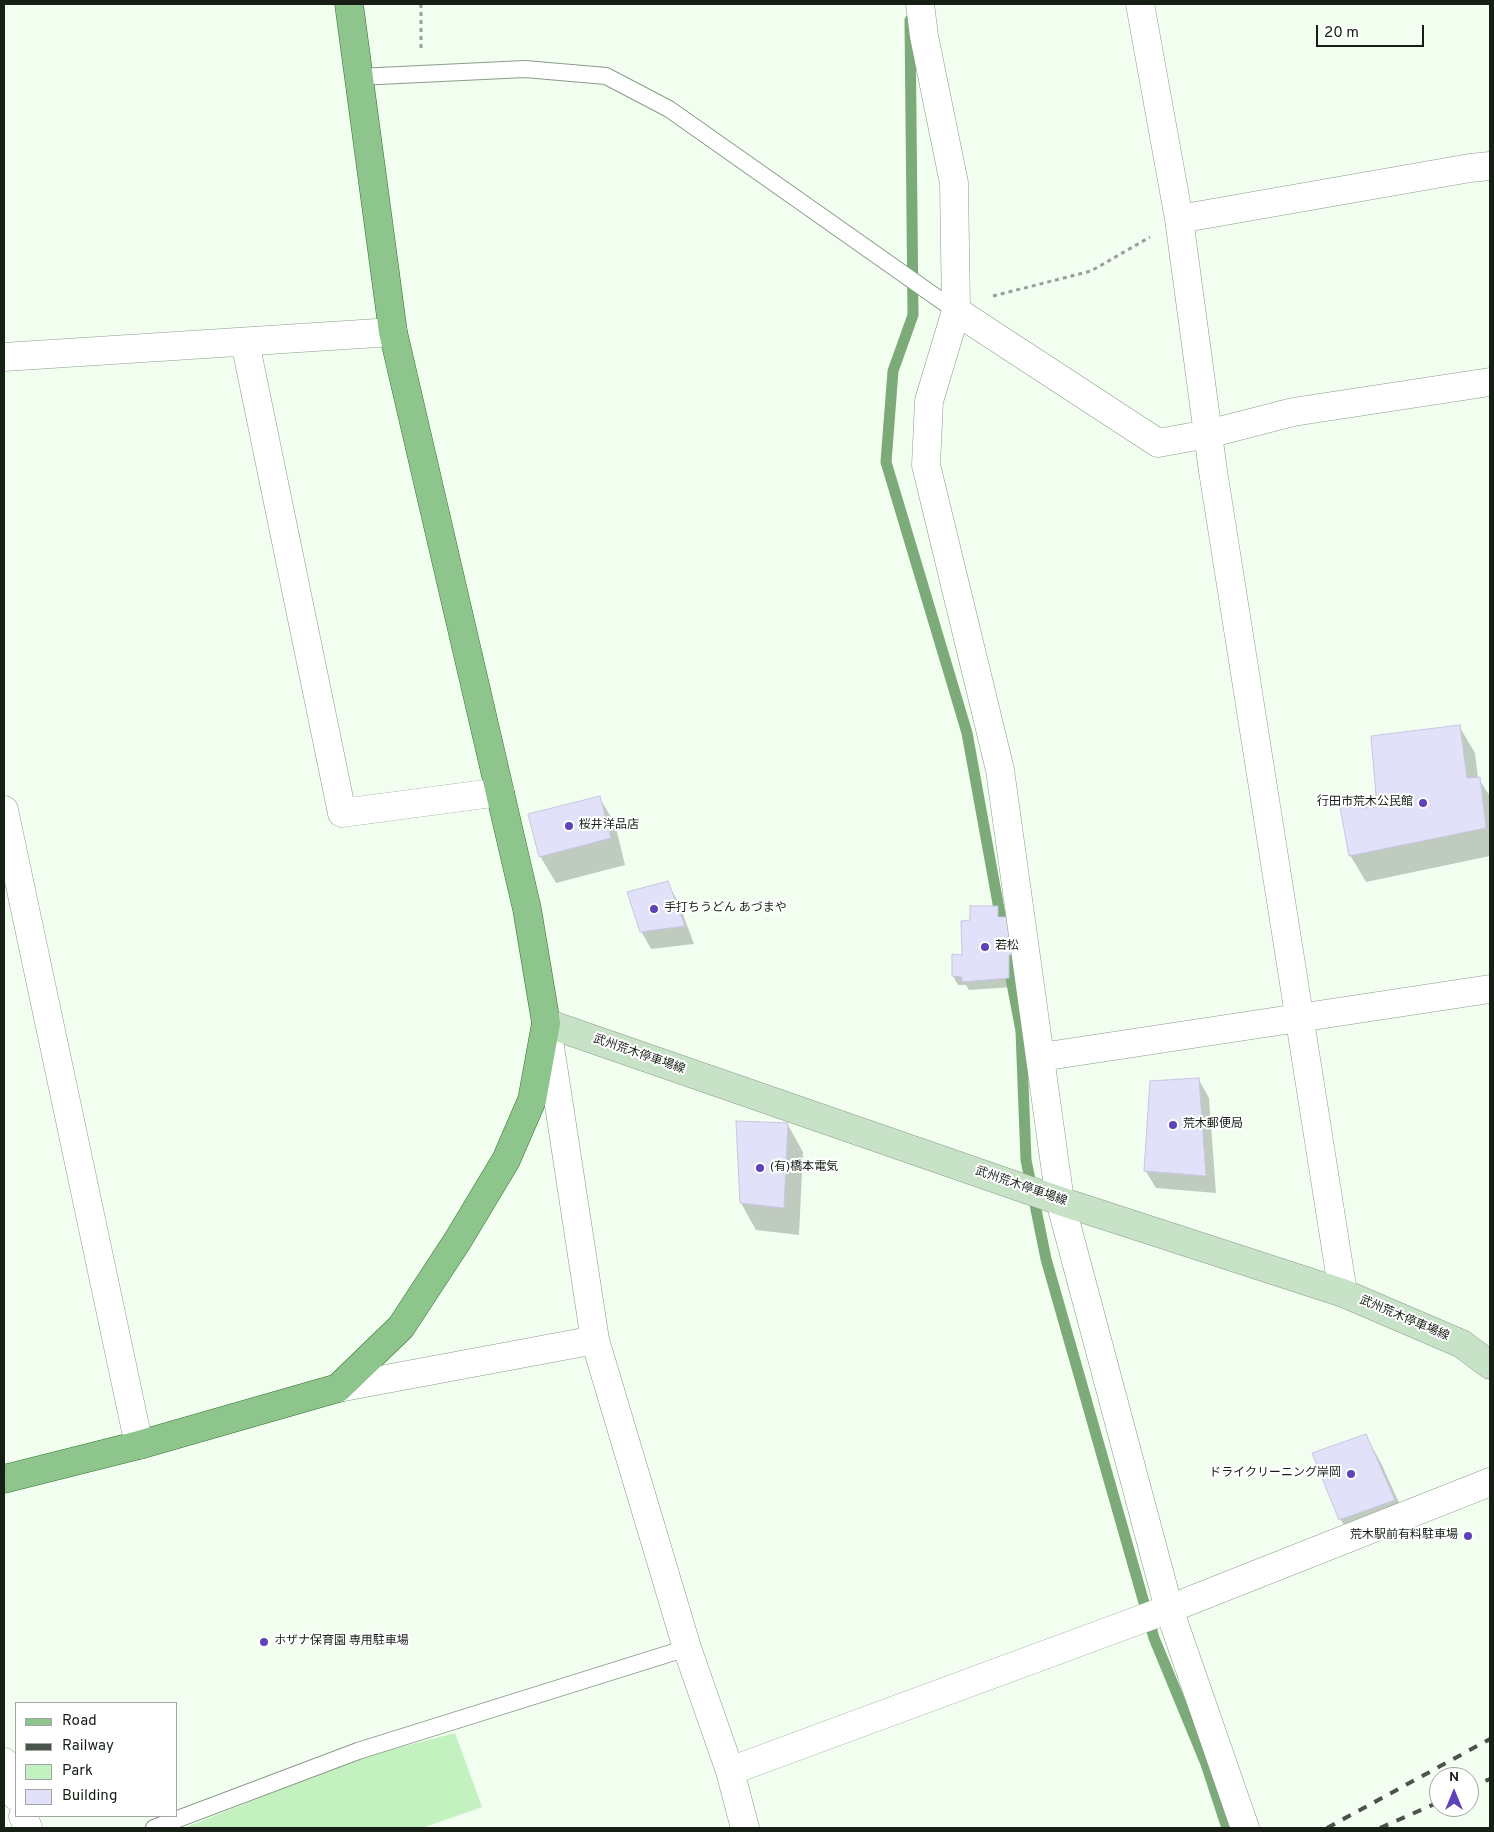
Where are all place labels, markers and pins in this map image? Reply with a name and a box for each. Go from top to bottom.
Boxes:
place label: 行田市荒木公民館 [1317,796,1413,810]
marker: 行田市荒木公民館 [1417,797,1429,809]
place label: 桜井洋品店 [579,819,639,833]
marker: 桜井洋品店 [563,820,575,832]
place label: 手打ちうどん あづまや [664,902,787,916]
marker: 手打ちうどん あづまや [648,903,660,915]
place label: 若松 [995,940,1019,954]
marker: 若松 [979,941,991,953]
place label: 荒木郵便局 [1183,1118,1243,1132]
marker: 荒木郵便局 [1167,1119,1179,1131]
place label: (有)橋本電気 [770,1161,838,1175]
marker: (有)橋本電気 [754,1162,766,1174]
place label: ドライクリーニング岸岡 [1209,1467,1341,1481]
marker: ドライクリーニング岸岡 [1345,1468,1357,1480]
place label: 荒木駅前有料駐車場 [1350,1529,1458,1543]
marker: 荒木駅前有料駐車場 [1462,1530,1474,1542]
place label: ホザナ保育園 専用駐車場 [274,1635,409,1649]
marker: ホザナ保育園 専用駐車場 [258,1636,270,1648]

